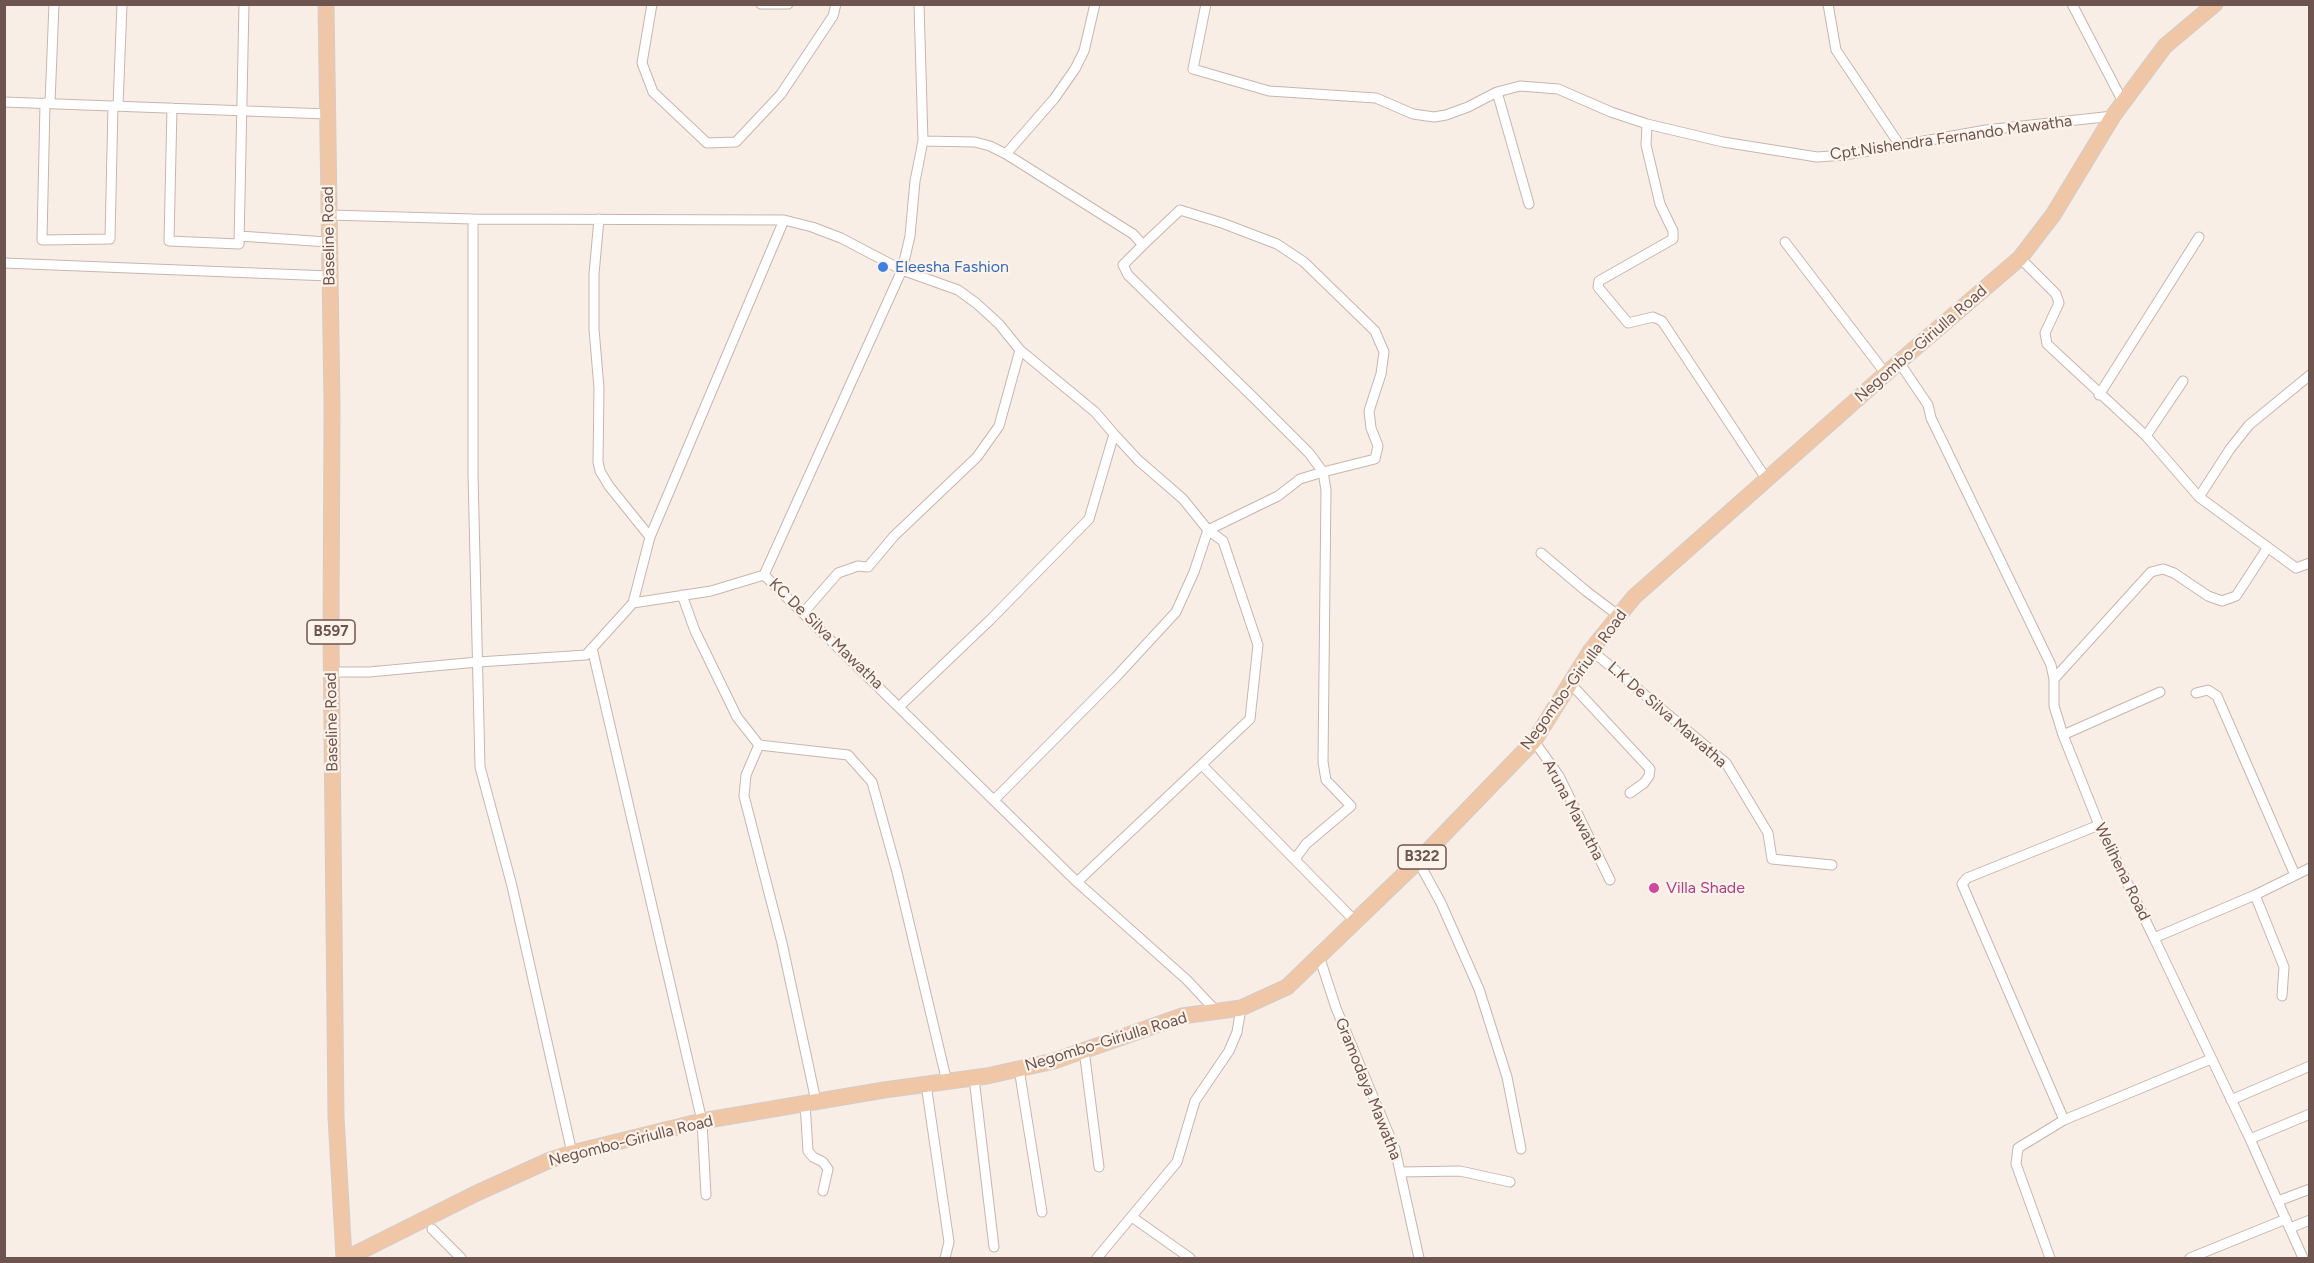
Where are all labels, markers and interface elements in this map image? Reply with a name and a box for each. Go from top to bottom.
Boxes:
street label: Cpt.Nishendra Fernando Mawatha [1829,112,2073,164]
street label: Baseline Road [319,186,339,286]
place label: Eleesha Fashion [895,257,1009,277]
marker: Eleesha Fashion [876,260,890,274]
street label: Negombo-Giriulla Road [1851,281,1991,407]
street label: KC De Silva Mawatha [765,574,887,694]
street label: Negombo-Giriulla Road [1517,606,1631,754]
road number: B597 [307,620,355,644]
street label: L.K De Silva Mawatha [1603,658,1731,772]
street label: Baseline Road [322,672,342,772]
street label: Aruna Mawatha [1538,756,1608,864]
street label: Welihena Road [2090,820,2154,924]
road number: B322 [1398,845,1446,869]
place label: Villa Shade [1666,878,1745,898]
marker: Villa Shade [1647,881,1661,895]
street label: Negombo-Giriulla Road [1023,1008,1189,1076]
street label: Gramodaya Mawatha [1331,1015,1405,1163]
street label: Negombo-Giriulla Road [547,1111,715,1171]

